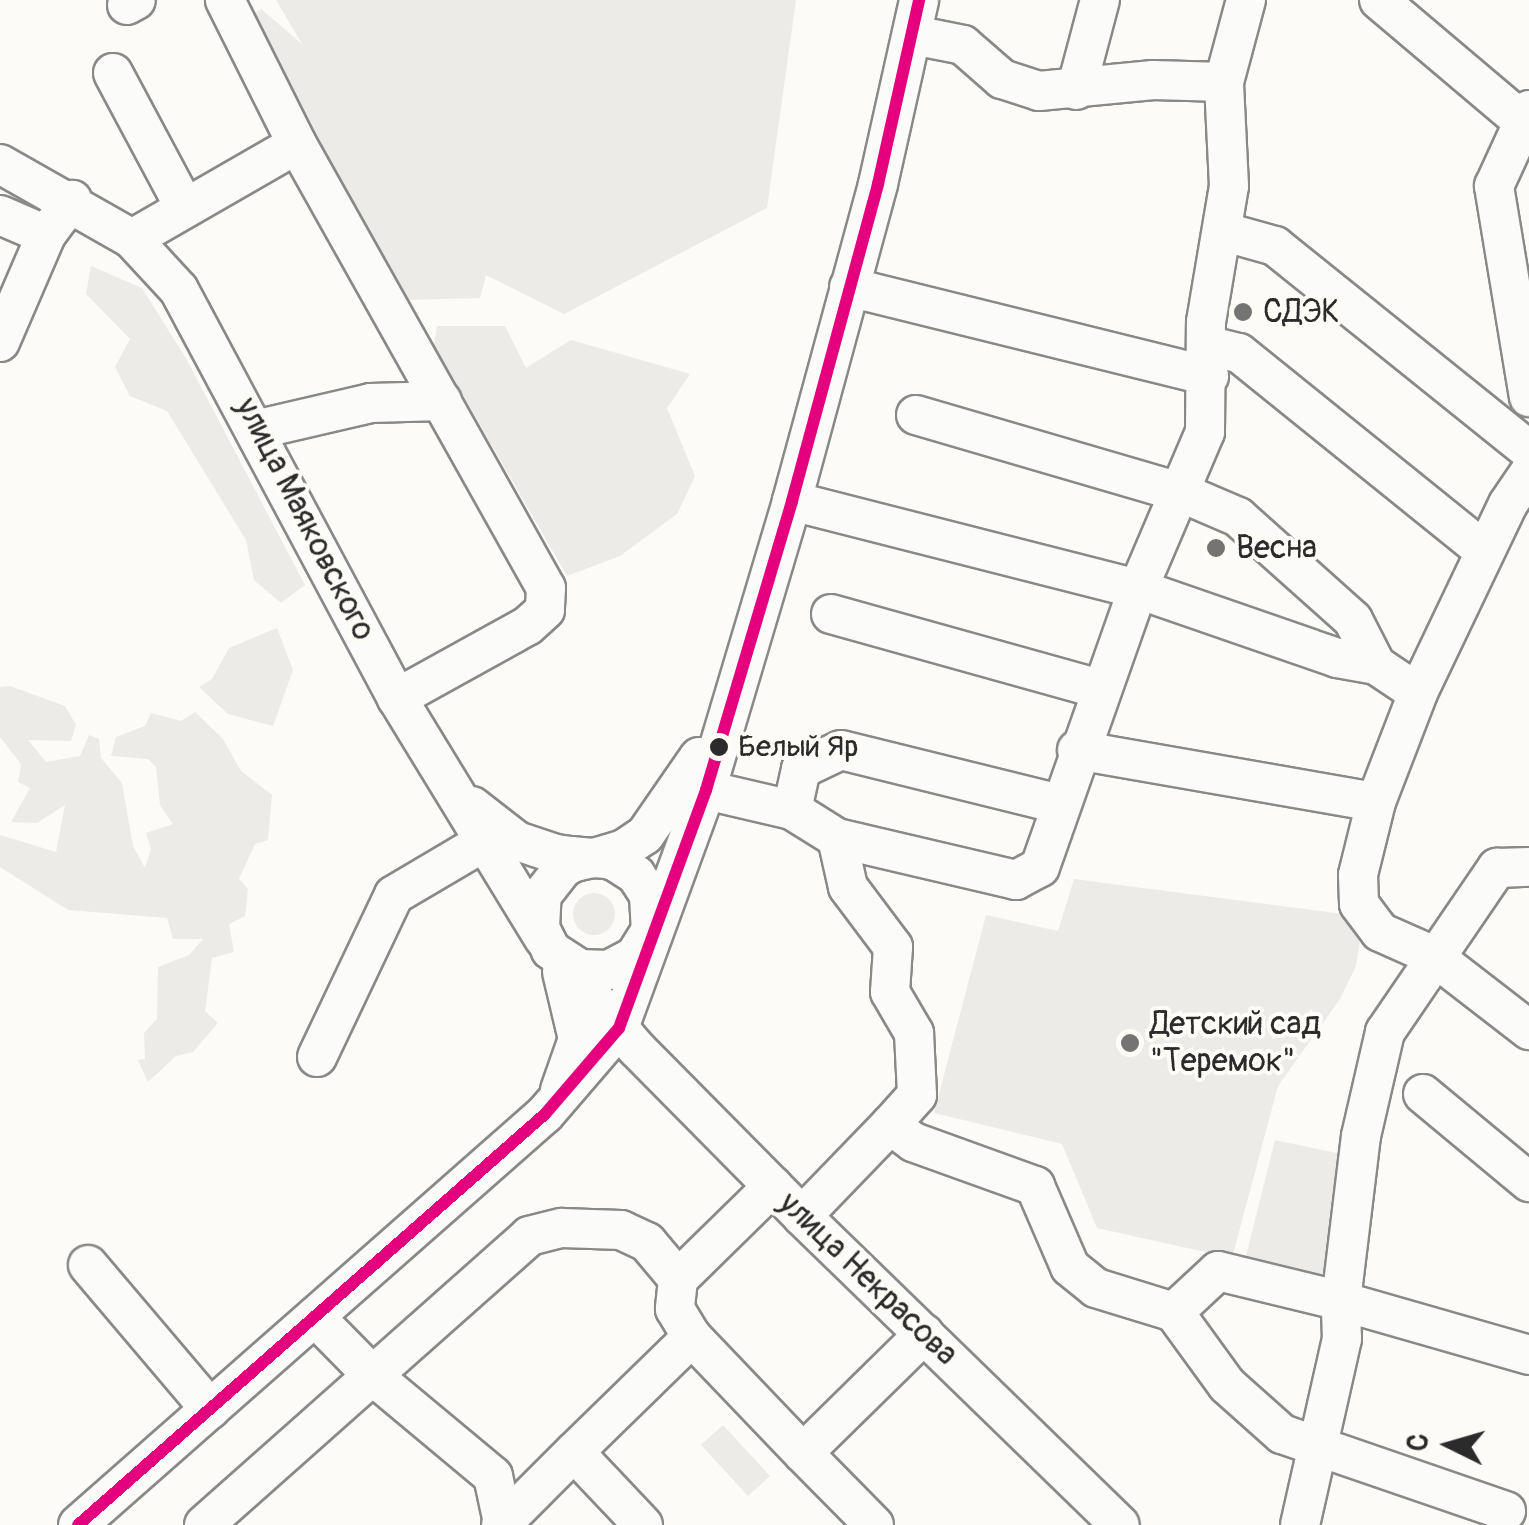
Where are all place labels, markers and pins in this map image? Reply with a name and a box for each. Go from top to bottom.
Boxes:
place label: СДЭК [1263,293,1340,331]
marker: СДЭК [1232,301,1254,323]
place label: Весна [1236,529,1317,567]
marker: Весна [1205,537,1227,559]
place label: Белый Яр [738,729,858,765]
marker: Белый Яр [709,737,729,757]
place label: Детский сад "Теремок" [1150,1006,1321,1081]
marker: Детский сад "Теремок" [1119,1032,1141,1054]

